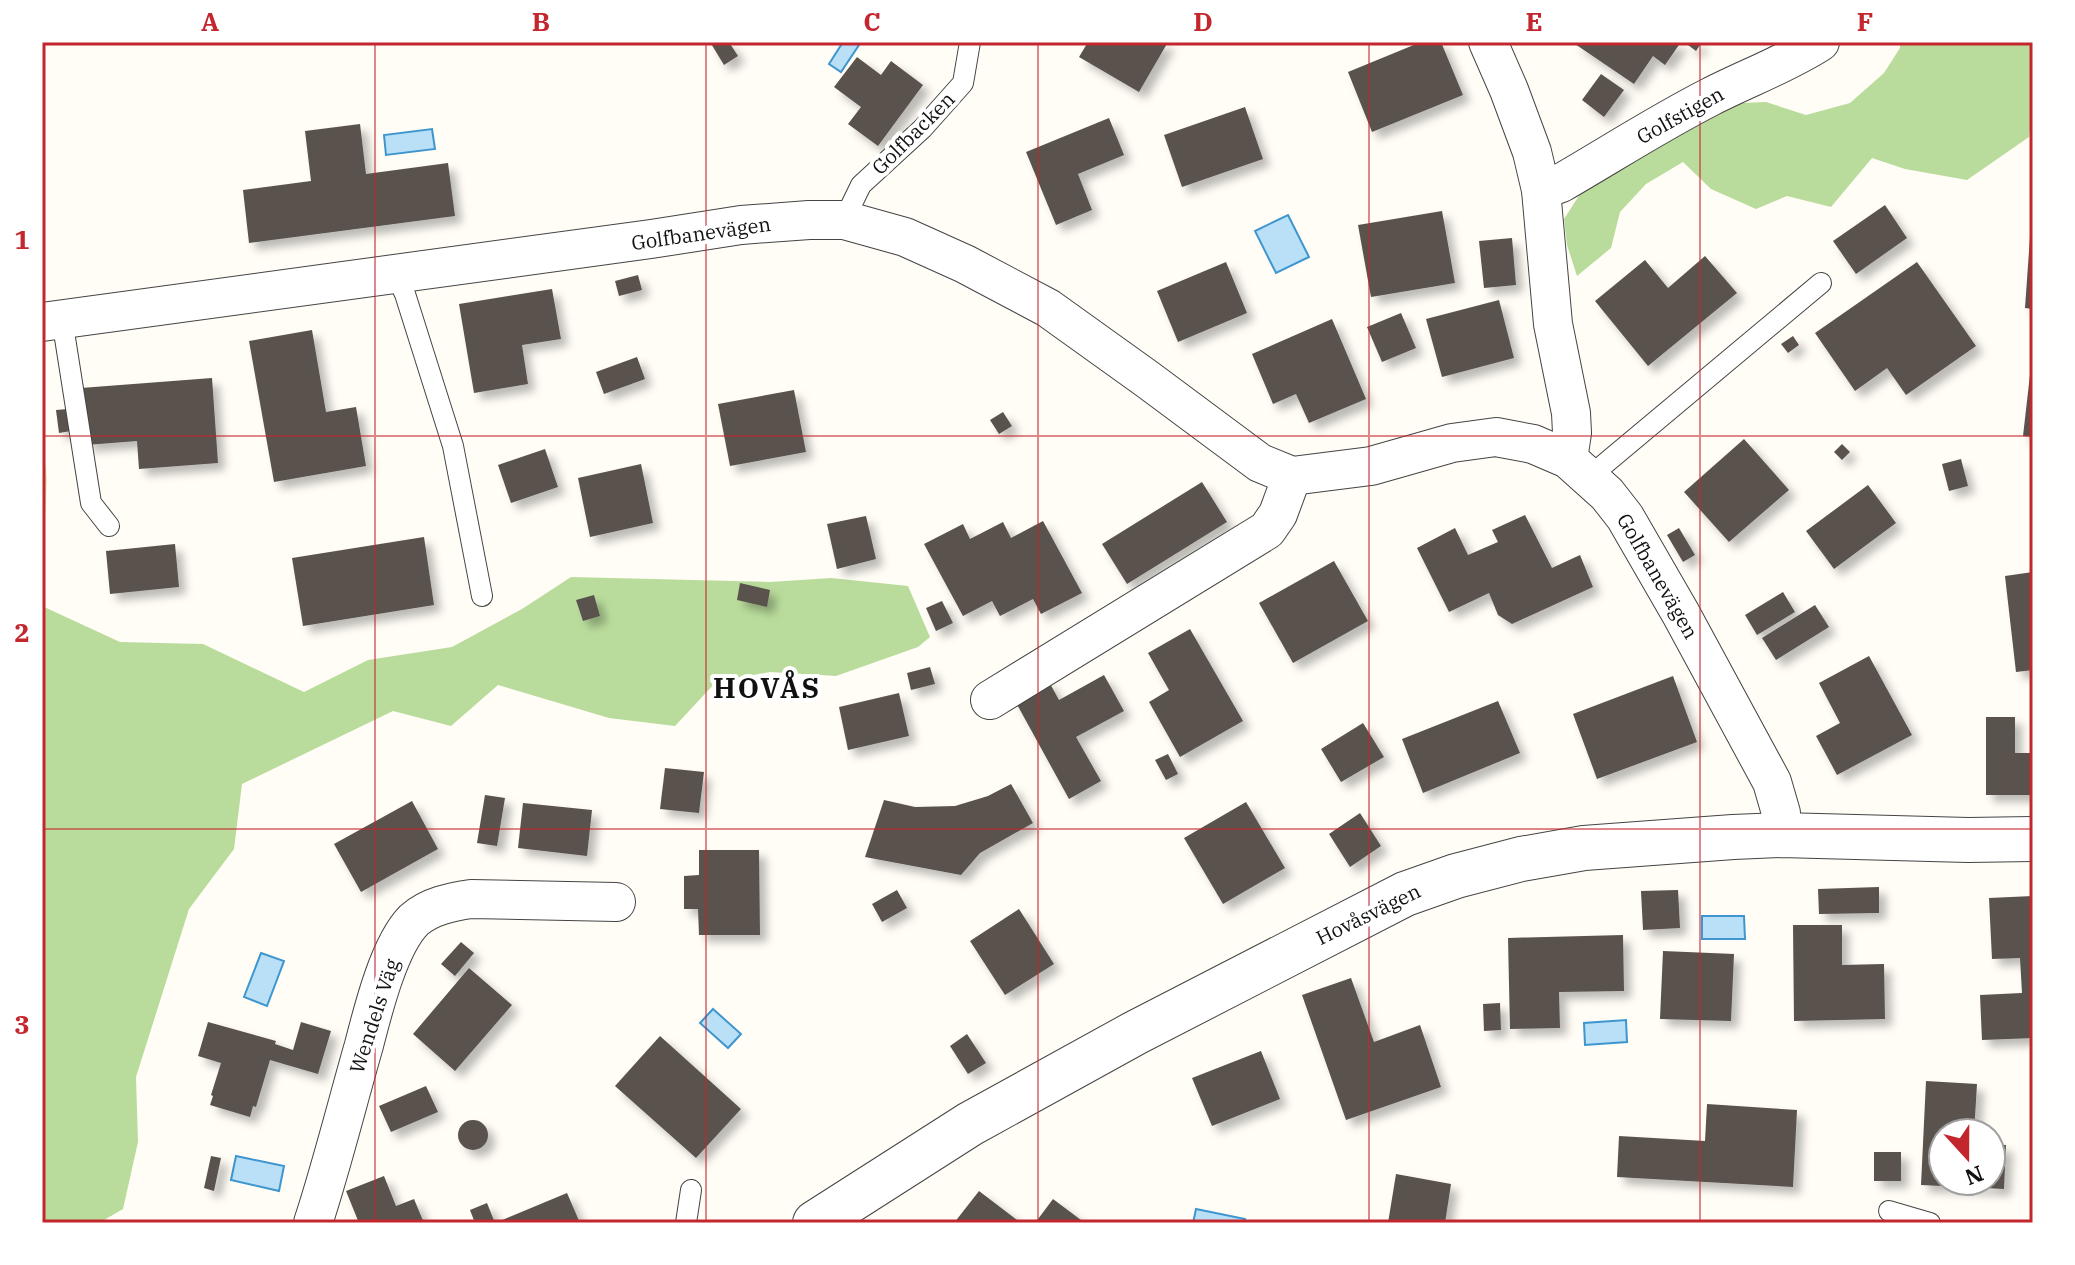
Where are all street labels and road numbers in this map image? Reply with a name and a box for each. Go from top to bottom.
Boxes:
street label: Golfstigen [1632,80,1729,150]
street label: Golfbacken [866,86,960,180]
street label: Golfbanevägen [629,210,773,256]
street label: Golfbanevägen [1611,508,1705,644]
street label: Hovåsvägen [1311,877,1425,951]
street label: Wendels Väg [343,955,405,1077]

